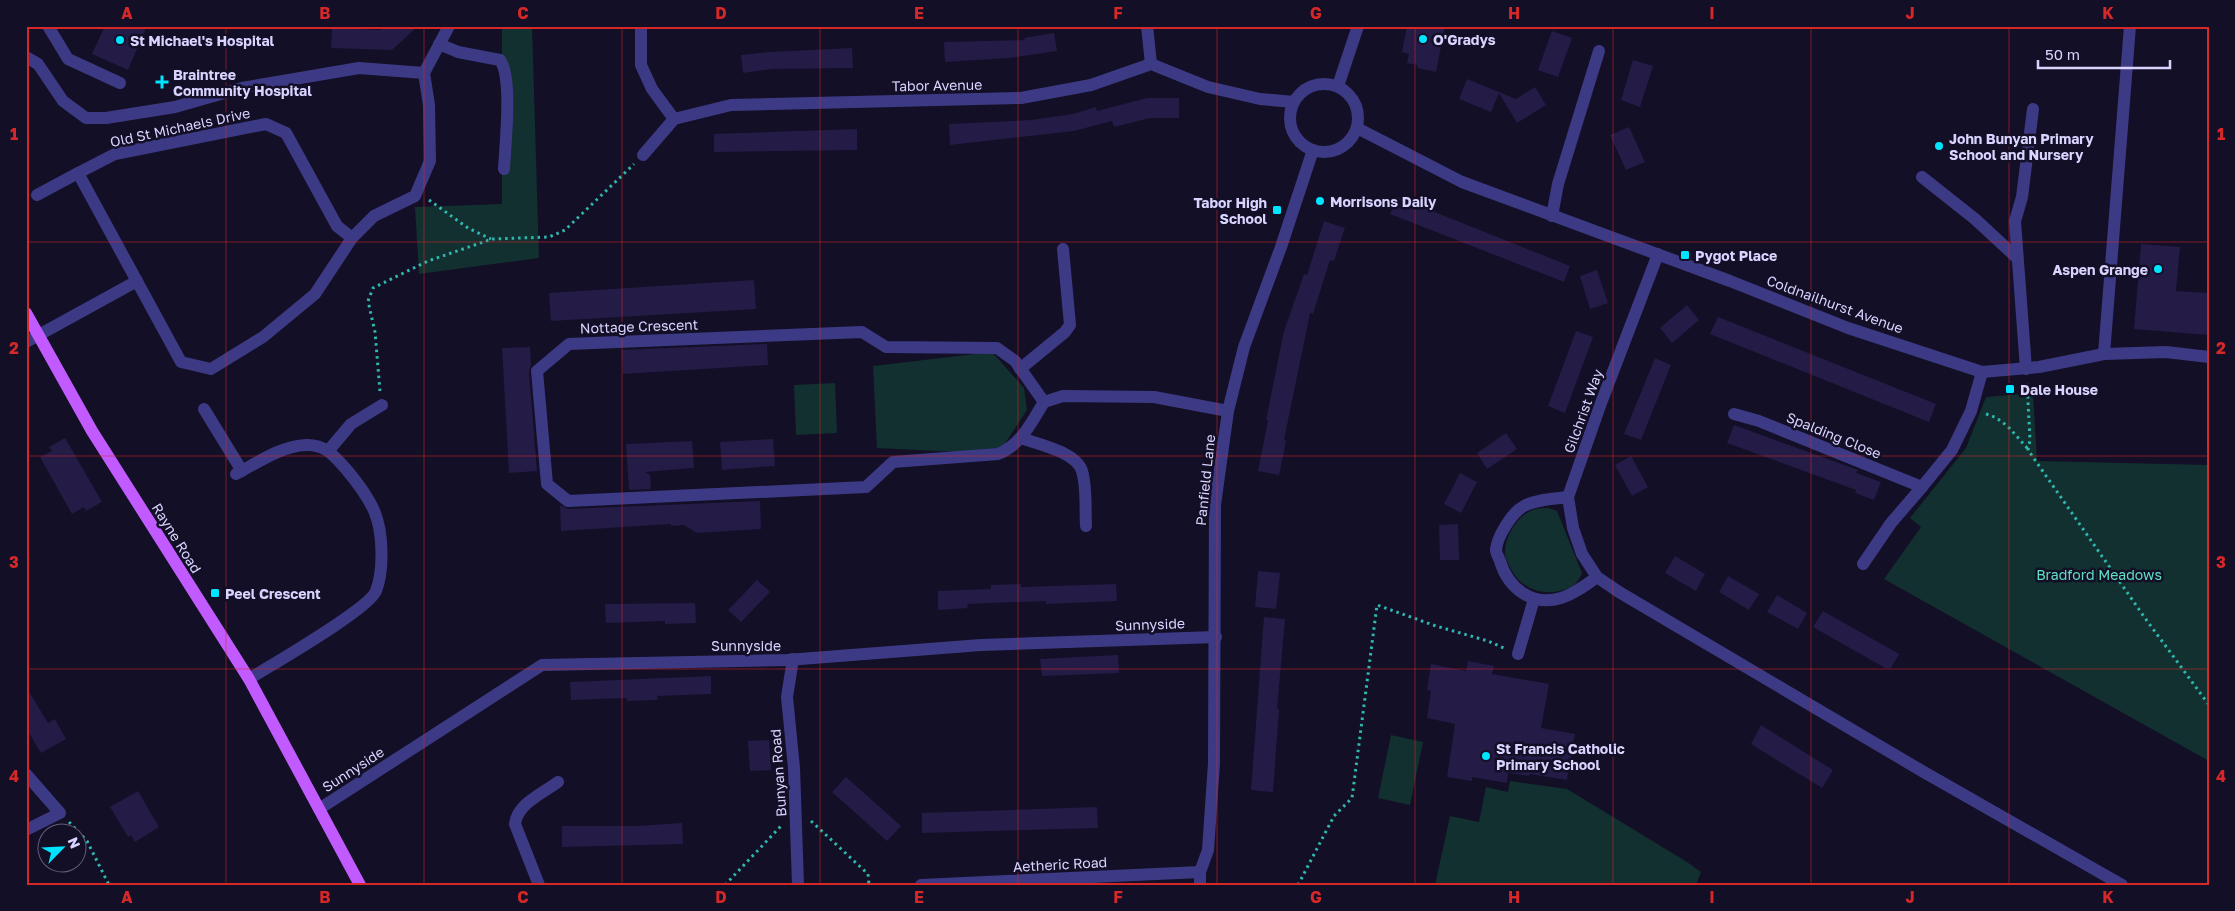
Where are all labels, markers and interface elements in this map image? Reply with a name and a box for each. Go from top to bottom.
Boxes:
text: A [121,3,133,23]
text: B [319,3,331,23]
text: C [517,3,529,23]
text: D [715,3,727,23]
text: E [914,3,924,23]
text: F [1113,3,1123,23]
text: G [1310,3,1322,23]
text: H [1508,3,1520,23]
text: I [1709,3,1715,23]
text: J [1905,3,1915,23]
text: K [2102,3,2114,23]
place label: O'Gradys [1433,31,1496,48]
place label: St Michael's Hospital [130,32,275,49]
marker: O'Gradys [1417,33,1429,45]
marker: St Michael's Hospital [114,34,126,46]
scale bar [2038,38,2170,70]
text: 50 m [2045,45,2080,63]
place label: Braintree Community Hospital [173,66,312,99]
marker: Braintree Community Hospital [155,75,169,89]
street label: Tabor Avenue [891,76,983,94]
street label: Old St Michaels Drive [108,104,252,150]
text: 1 [10,124,18,144]
text: 1 [2217,124,2225,144]
place label: John Bunyan Primary School and Nursery [1949,130,2094,163]
marker: John Bunyan Primary School and Nursery [1933,140,1945,152]
place label: Morrisons Daily [1330,193,1437,210]
place label: Tabor High School [1193,194,1267,227]
marker: Morrisons Daily [1314,195,1326,207]
marker: Tabor High School [1271,204,1283,216]
place label: Pygot Place [1695,247,1777,264]
marker: Pygot Place [1679,249,1691,261]
place label: Aspen Grange [2052,261,2148,278]
marker: Aspen Grange [2152,263,2164,275]
street label: Coldnailhurst Avenue [1764,271,1906,337]
street label: Nottage Crescent [580,315,698,337]
text: 2 [9,338,19,358]
text: 2 [2216,338,2226,358]
street label: Gilchrist Way [1560,366,1606,455]
place label: Dale House [2020,381,2098,398]
marker: Dale House [2004,383,2016,395]
street label: Spalding Close [1784,408,1884,462]
street label: Panfield Lane [1192,433,1218,527]
street label: Rayne Road [149,500,205,576]
text: 3 [9,552,19,572]
text: 3 [2216,552,2226,572]
park label: Bradford Meadows [2036,566,2162,583]
place label: Peel Crescent [225,585,321,602]
marker: Peel Crescent [209,587,221,599]
street label: Sunnyside [1115,614,1185,634]
street label: Sunnyside [711,637,781,654]
street label: Bunyan Road [766,729,790,817]
place label: St Francis Catholic Primary School [1496,740,1625,773]
street label: Sunnyside [319,743,387,795]
marker: St Francis Catholic Primary School [1480,750,1492,762]
text: 4 [9,766,19,786]
text: 4 [2216,766,2226,786]
north arrow [38,824,88,874]
text: N [64,834,84,851]
street label: Aetheric Road [1012,853,1108,875]
text: A [121,887,133,907]
text: B [319,887,331,907]
text: C [517,887,529,907]
text: D [715,887,727,907]
text: E [914,887,924,907]
text: F [1113,887,1123,907]
text: G [1310,887,1322,907]
text: H [1508,887,1520,907]
text: I [1709,887,1715,907]
text: J [1905,887,1915,907]
text: K [2102,887,2114,907]

